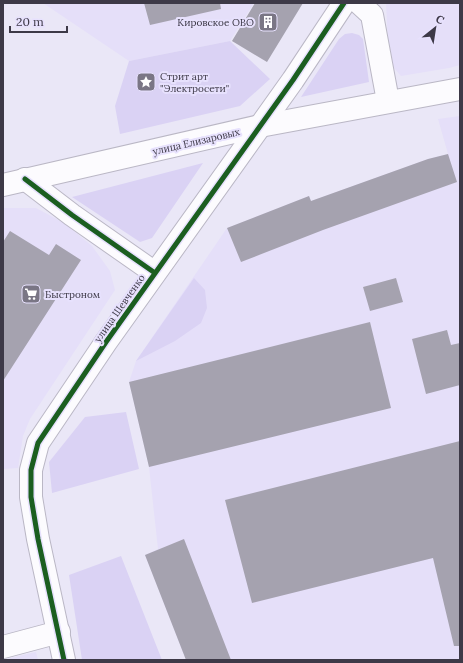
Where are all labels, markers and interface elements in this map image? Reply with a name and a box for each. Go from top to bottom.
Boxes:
scale bar [10,8,67,34]
north arrow [415,8,455,48]
building icon: Кировское ОВО [257,11,279,33]
text: С [433,11,447,28]
text: 20 m [16,14,44,29]
place label: Кировское ОВО [177,16,254,29]
place label: Стрит арт "Электросети" [160,70,229,95]
place icon: Стрит арт "Электросети" [135,71,157,93]
street label: улица Елизаровых [151,125,242,158]
street label: улица Шевченко [91,272,148,345]
supermarket icon: Быстроном [20,283,42,305]
place label: Быстроном [45,288,101,301]

